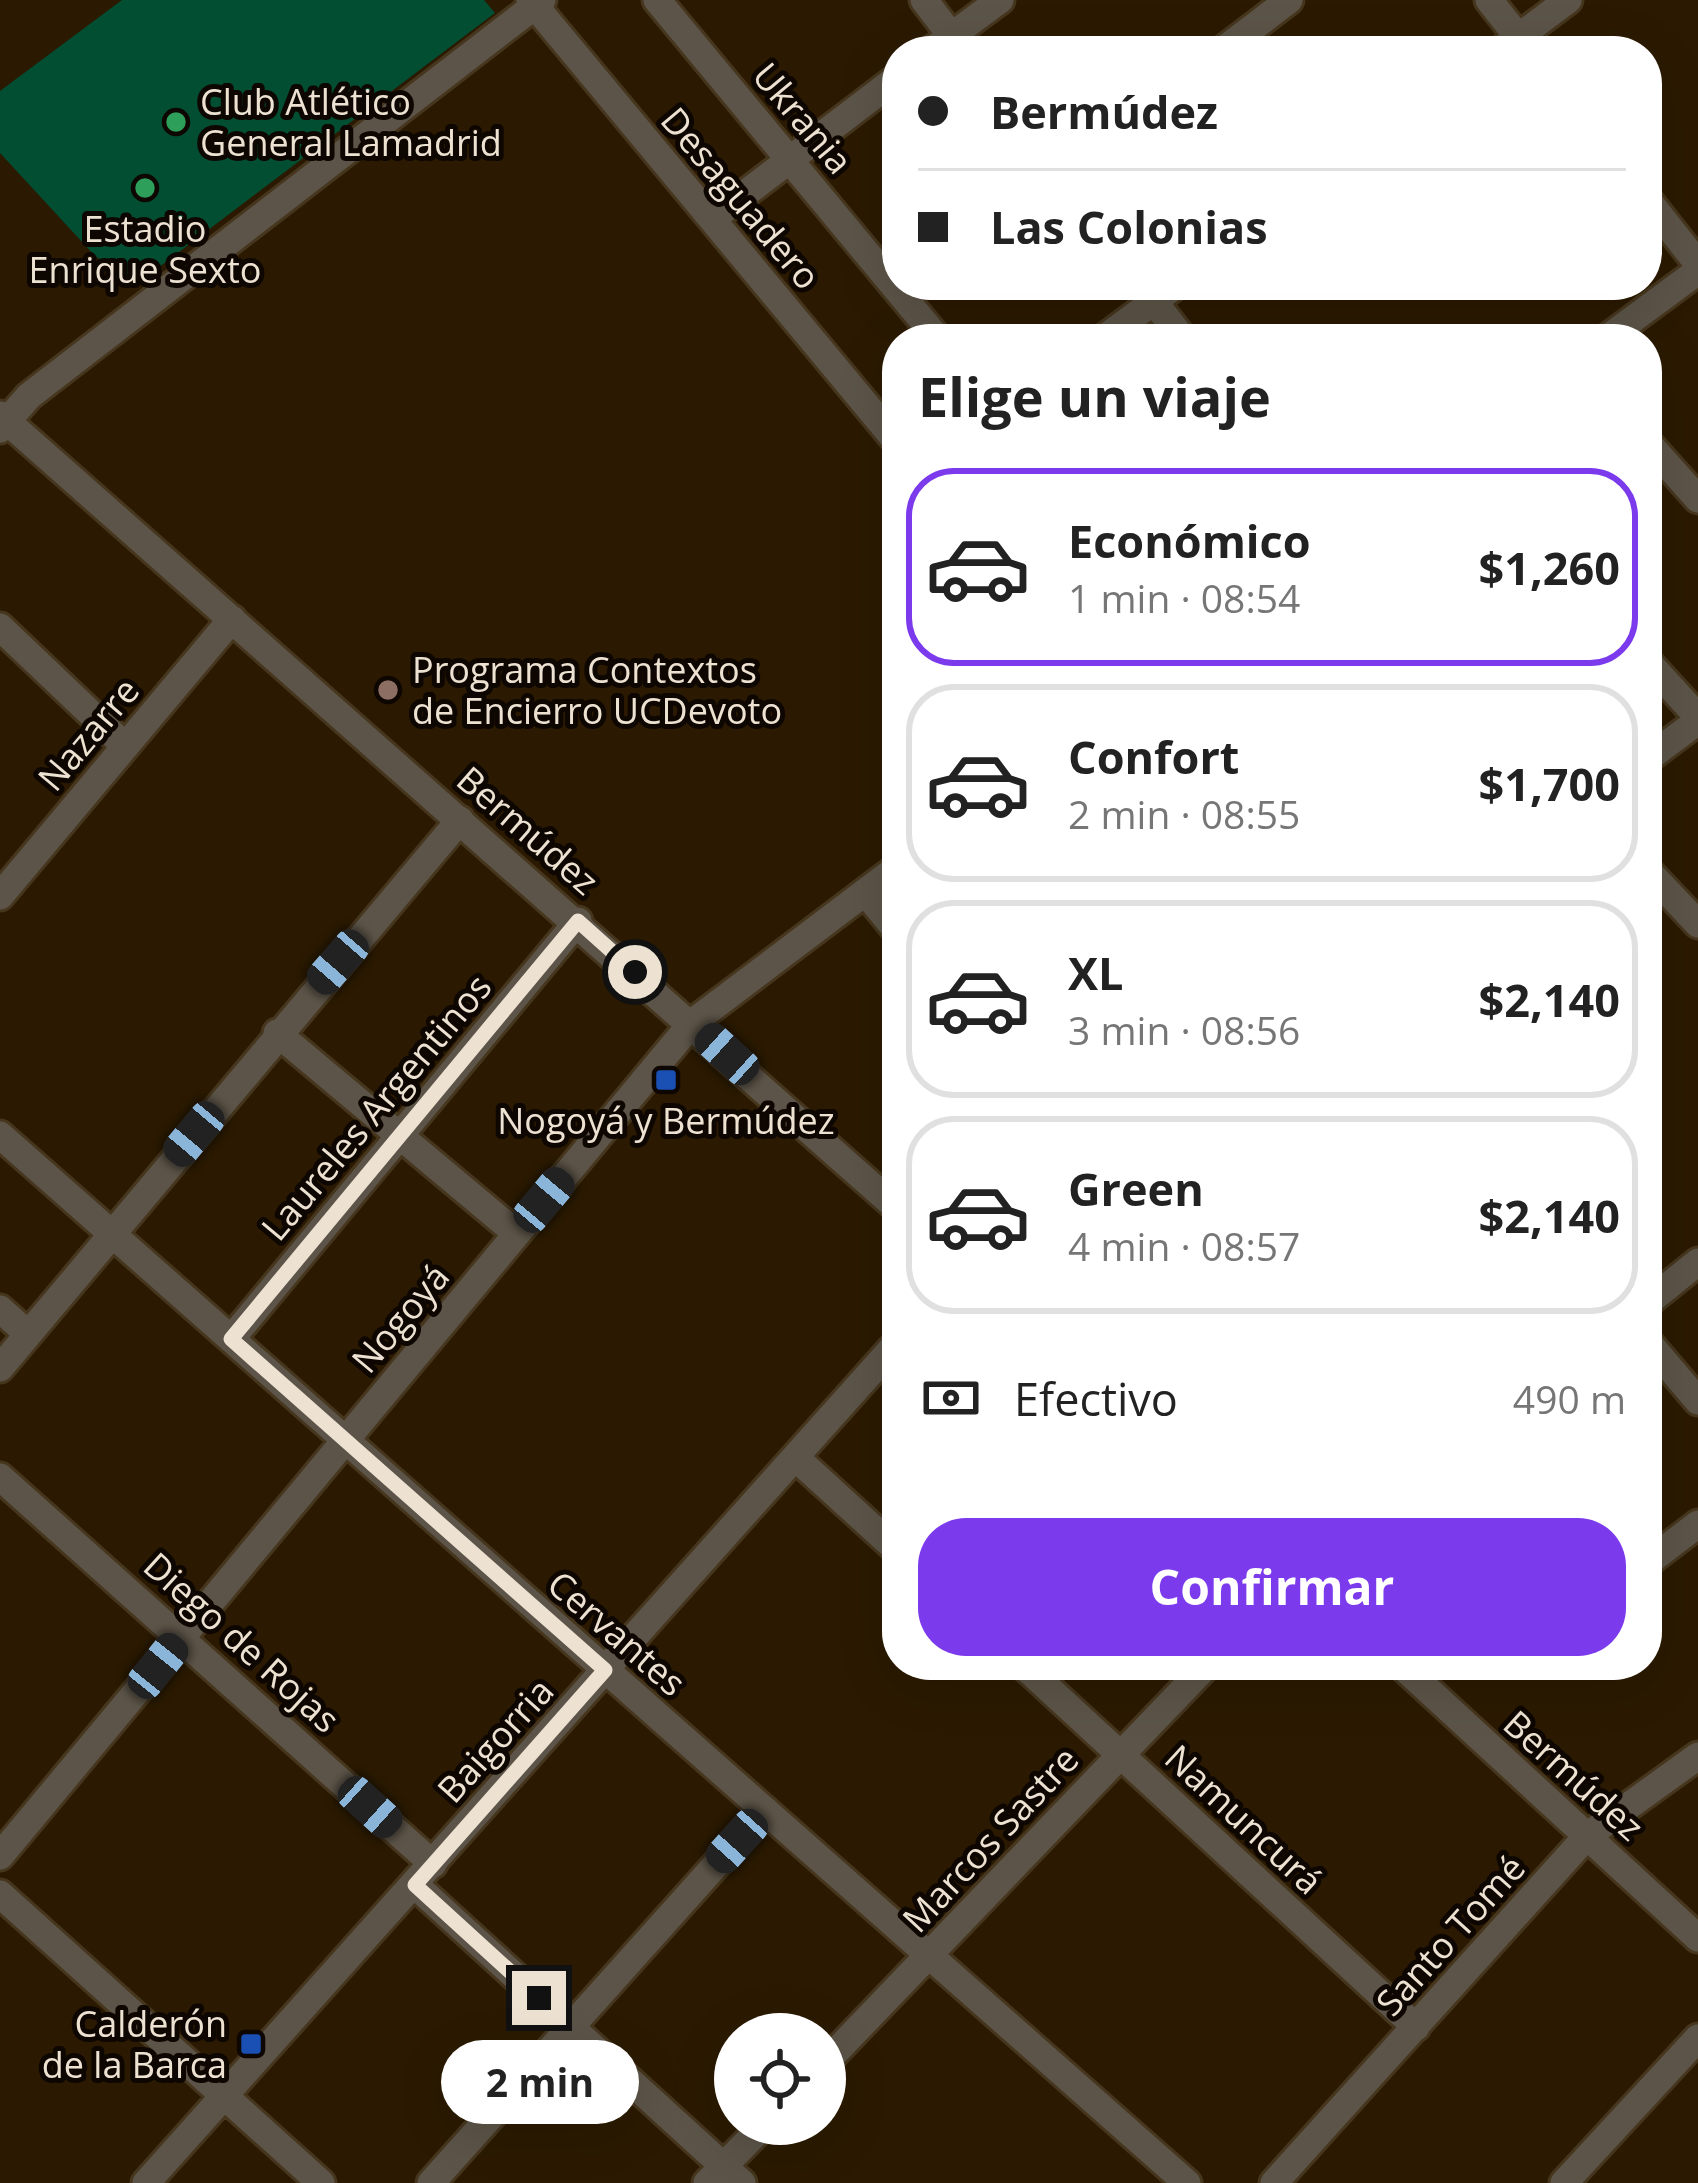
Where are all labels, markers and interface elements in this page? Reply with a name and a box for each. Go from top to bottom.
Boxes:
street label: Ukrania [742,52,864,184]
place label: Club Atlético General Lamadrid [200,77,502,167]
text: Bermúdez [990,81,1218,142]
street label: Desaguadero [650,97,832,299]
marker: Club Atlético General Lamadrid [163,109,189,135]
marker: Estadio Enrique Sexto [132,175,158,201]
text: Las Colonias [990,196,1268,257]
place label: Estadio Enrique Sexto [29,204,261,294]
text: Elige un viaje [918,359,1271,433]
text: Económico [1068,510,1311,571]
icon: car [924,513,1032,621]
text: $1,260 [1479,537,1620,598]
text: 1 min · 08:54 [1068,571,1300,624]
place label: Programa Contextos de Encierro UCDevoto [412,645,782,735]
street label: Nazarre [26,667,150,801]
marker: Programa Contextos de Encierro UCDevoto [375,677,401,703]
text: Confort [1068,726,1239,787]
icon: car [924,729,1032,837]
text: $1,700 [1479,753,1620,814]
street label: Bermúdez [447,755,609,905]
text: 2 min · 08:55 [1068,787,1300,840]
car [301,923,375,1001]
text: XL [1068,942,1123,1003]
route start [608,945,662,999]
icon: car [924,945,1032,1053]
street label: Laureles Argentinos [250,963,502,1251]
text: $2,140 [1479,969,1620,1030]
text: 3 min · 08:56 [1068,1003,1300,1056]
car [688,1017,766,1091]
marker: Nogoyá y Bermúdez [653,1067,679,1093]
car [157,1095,231,1173]
place label: Nogoyá y Bermúdez [497,1096,835,1145]
text: Green [1068,1158,1204,1219]
car [507,1161,581,1239]
icon: car [924,1161,1032,1269]
text: $2,140 [1479,1185,1620,1246]
text: 4 min · 08:57 [1068,1219,1300,1272]
street label: Nogoyá [340,1253,460,1383]
icon: cash [918,1365,984,1431]
text: Efectivo [1014,1368,1178,1429]
text: 490 m [1513,1372,1626,1425]
button: Confirmar [918,1518,1626,1656]
street label: Diego de Rojas [134,1541,350,1743]
street label: Cervantes [538,1559,696,1707]
car [121,1627,195,1705]
street label: Baigorria [426,1667,564,1813]
street label: Bermúdez [1493,1699,1655,1851]
street label: Namuncurá [1155,1733,1333,1905]
street label: Marcos Sastre [891,1736,1089,1942]
car [331,1770,409,1844]
car [700,1802,774,1880]
street label: Santo Tomé [1365,1844,1535,2026]
route end [512,1971,566,2025]
place label: Calderón de la Barca [42,1999,227,2089]
map controls [714,2013,846,2145]
button: locate [714,2013,846,2145]
marker: Calderón de la Barca [238,2031,264,2057]
callout: 2 min [440,2040,638,2124]
text: 2 min [486,2055,594,2108]

